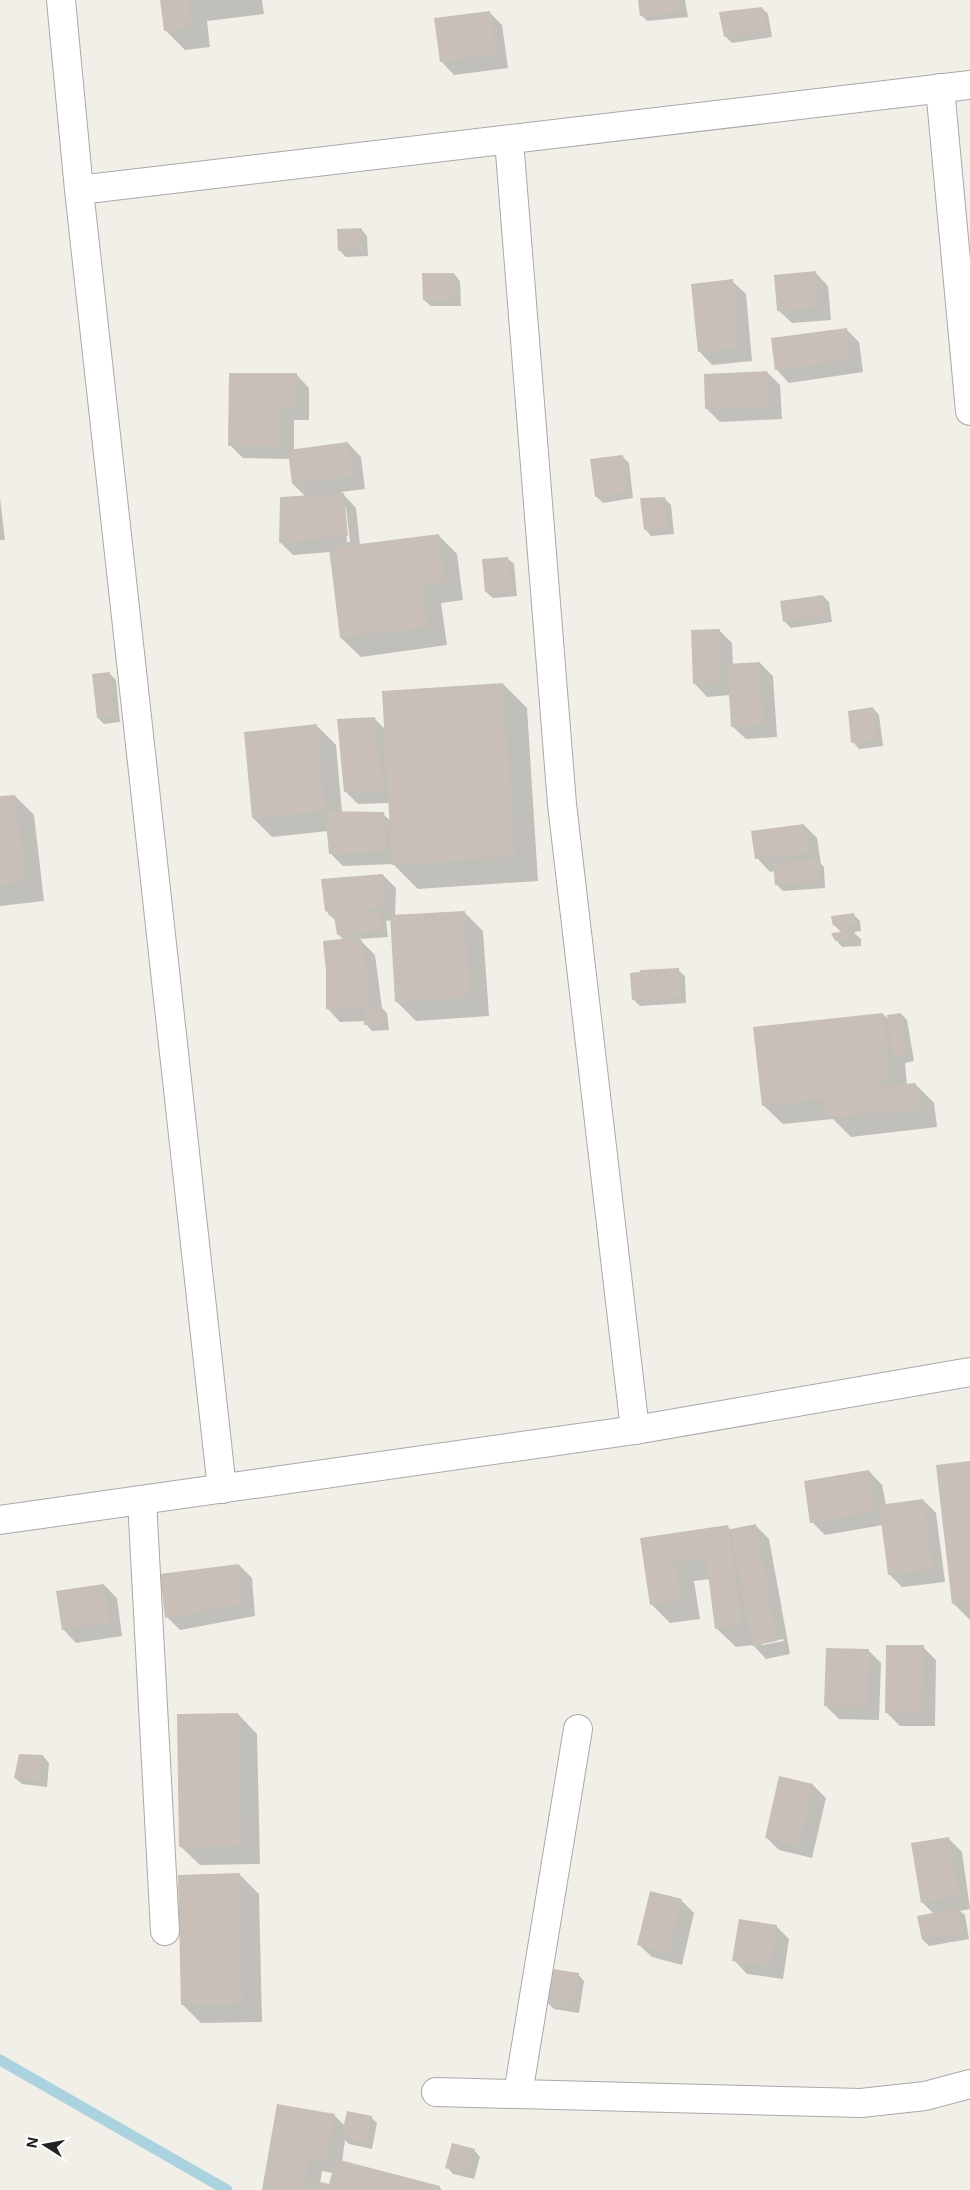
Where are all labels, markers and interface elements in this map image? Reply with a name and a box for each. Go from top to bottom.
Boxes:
north arrow [20,2120,70,2170]
text: N [22,2136,41,2149]

